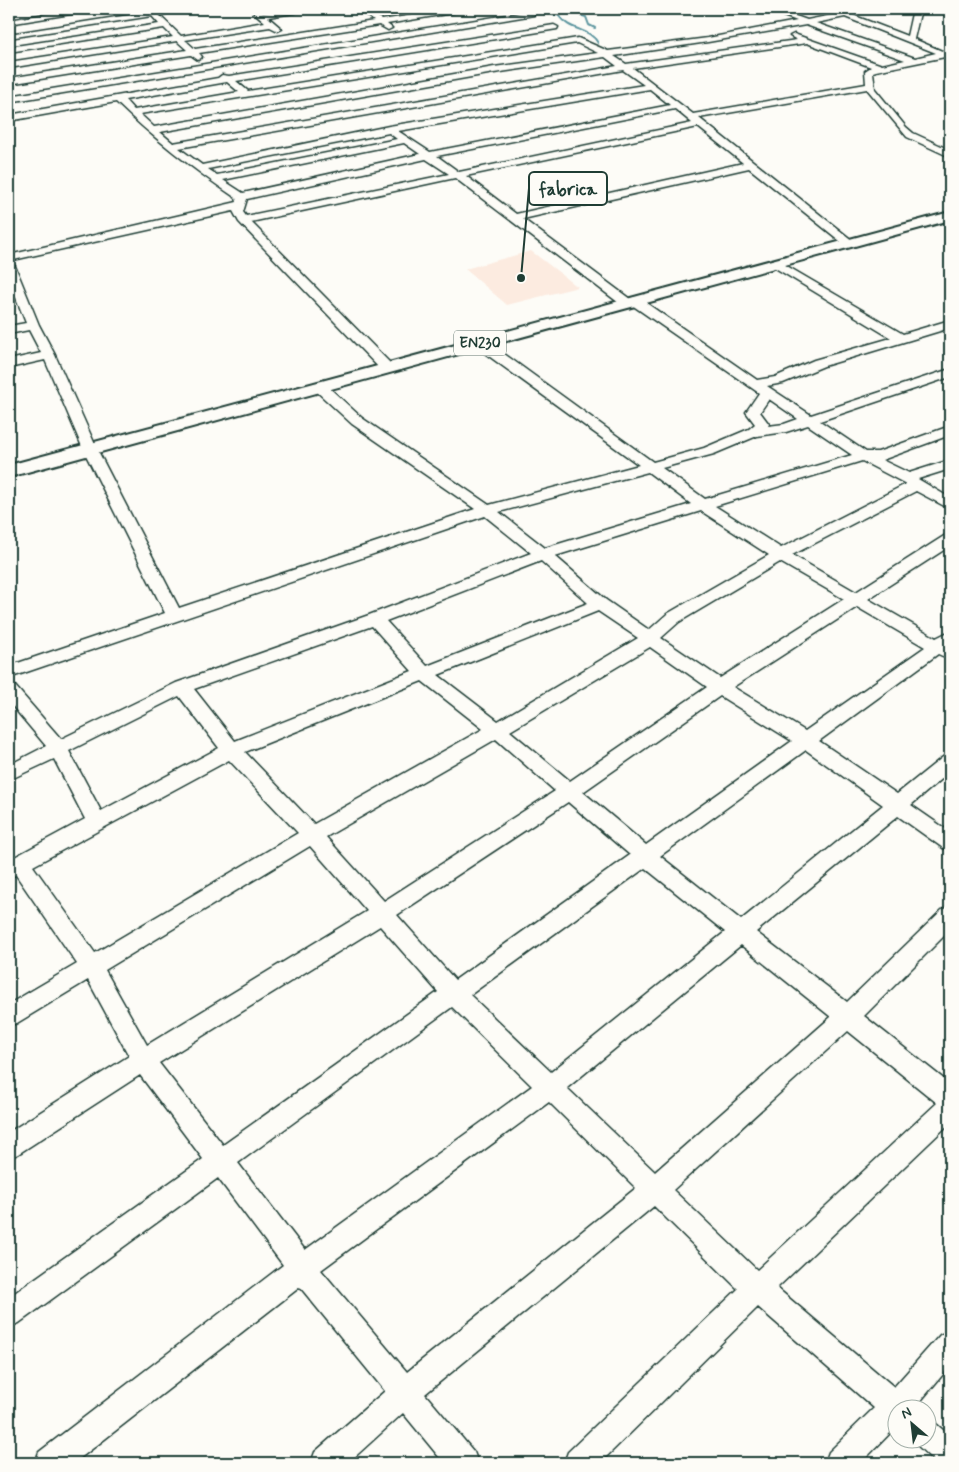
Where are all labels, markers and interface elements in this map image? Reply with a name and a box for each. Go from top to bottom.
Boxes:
callout: fabrica [529,172,607,205]
text: fabrica [538,178,598,202]
road number: EN230 [454,330,506,356]
north arrow [886,1400,936,1450]
text: N [898,1403,915,1424]

